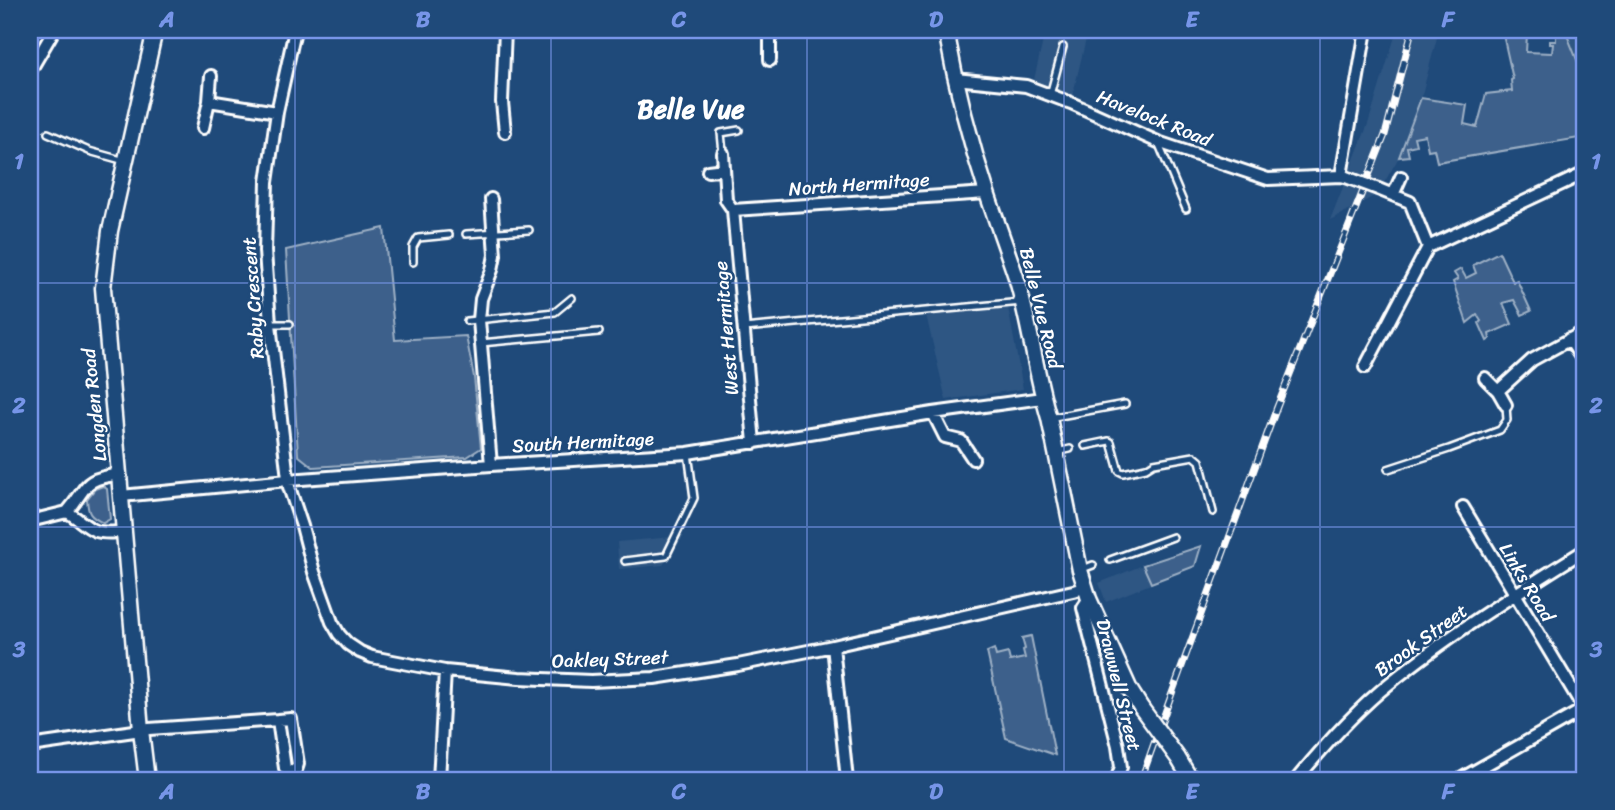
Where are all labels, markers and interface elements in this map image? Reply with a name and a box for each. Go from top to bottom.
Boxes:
text: A [158,0,175,40]
text: B [416,0,431,40]
text: C [671,0,687,40]
text: D [929,0,944,40]
text: E [1186,0,1201,40]
text: F [1441,0,1456,40]
street label: Havelock Road [1091,80,1217,156]
district label: Belle Vue [637,86,745,132]
text: 1 [14,141,24,182]
text: 1 [1591,141,1601,182]
street label: North Hermitage [787,163,931,205]
street label: Raby Crescent [232,236,274,360]
street label: Belle Vue Road [1010,244,1072,374]
street label: West Hermitage [704,259,748,396]
street label: Longden Road [72,346,116,463]
text: 2 [11,385,26,426]
text: 2 [1588,385,1603,426]
street label: South Hermitage [511,422,655,462]
street label: Links Road [1490,536,1565,630]
street label: Brook Street [1367,595,1475,685]
street label: Drawwell Street [1087,615,1151,755]
text: 3 [12,629,26,670]
text: 3 [1589,629,1603,670]
street label: Oakley Street [551,640,670,678]
text: A [158,771,175,810]
text: B [416,771,431,810]
text: C [671,771,687,810]
text: D [929,771,944,810]
text: E [1186,771,1201,810]
text: F [1441,771,1456,810]

